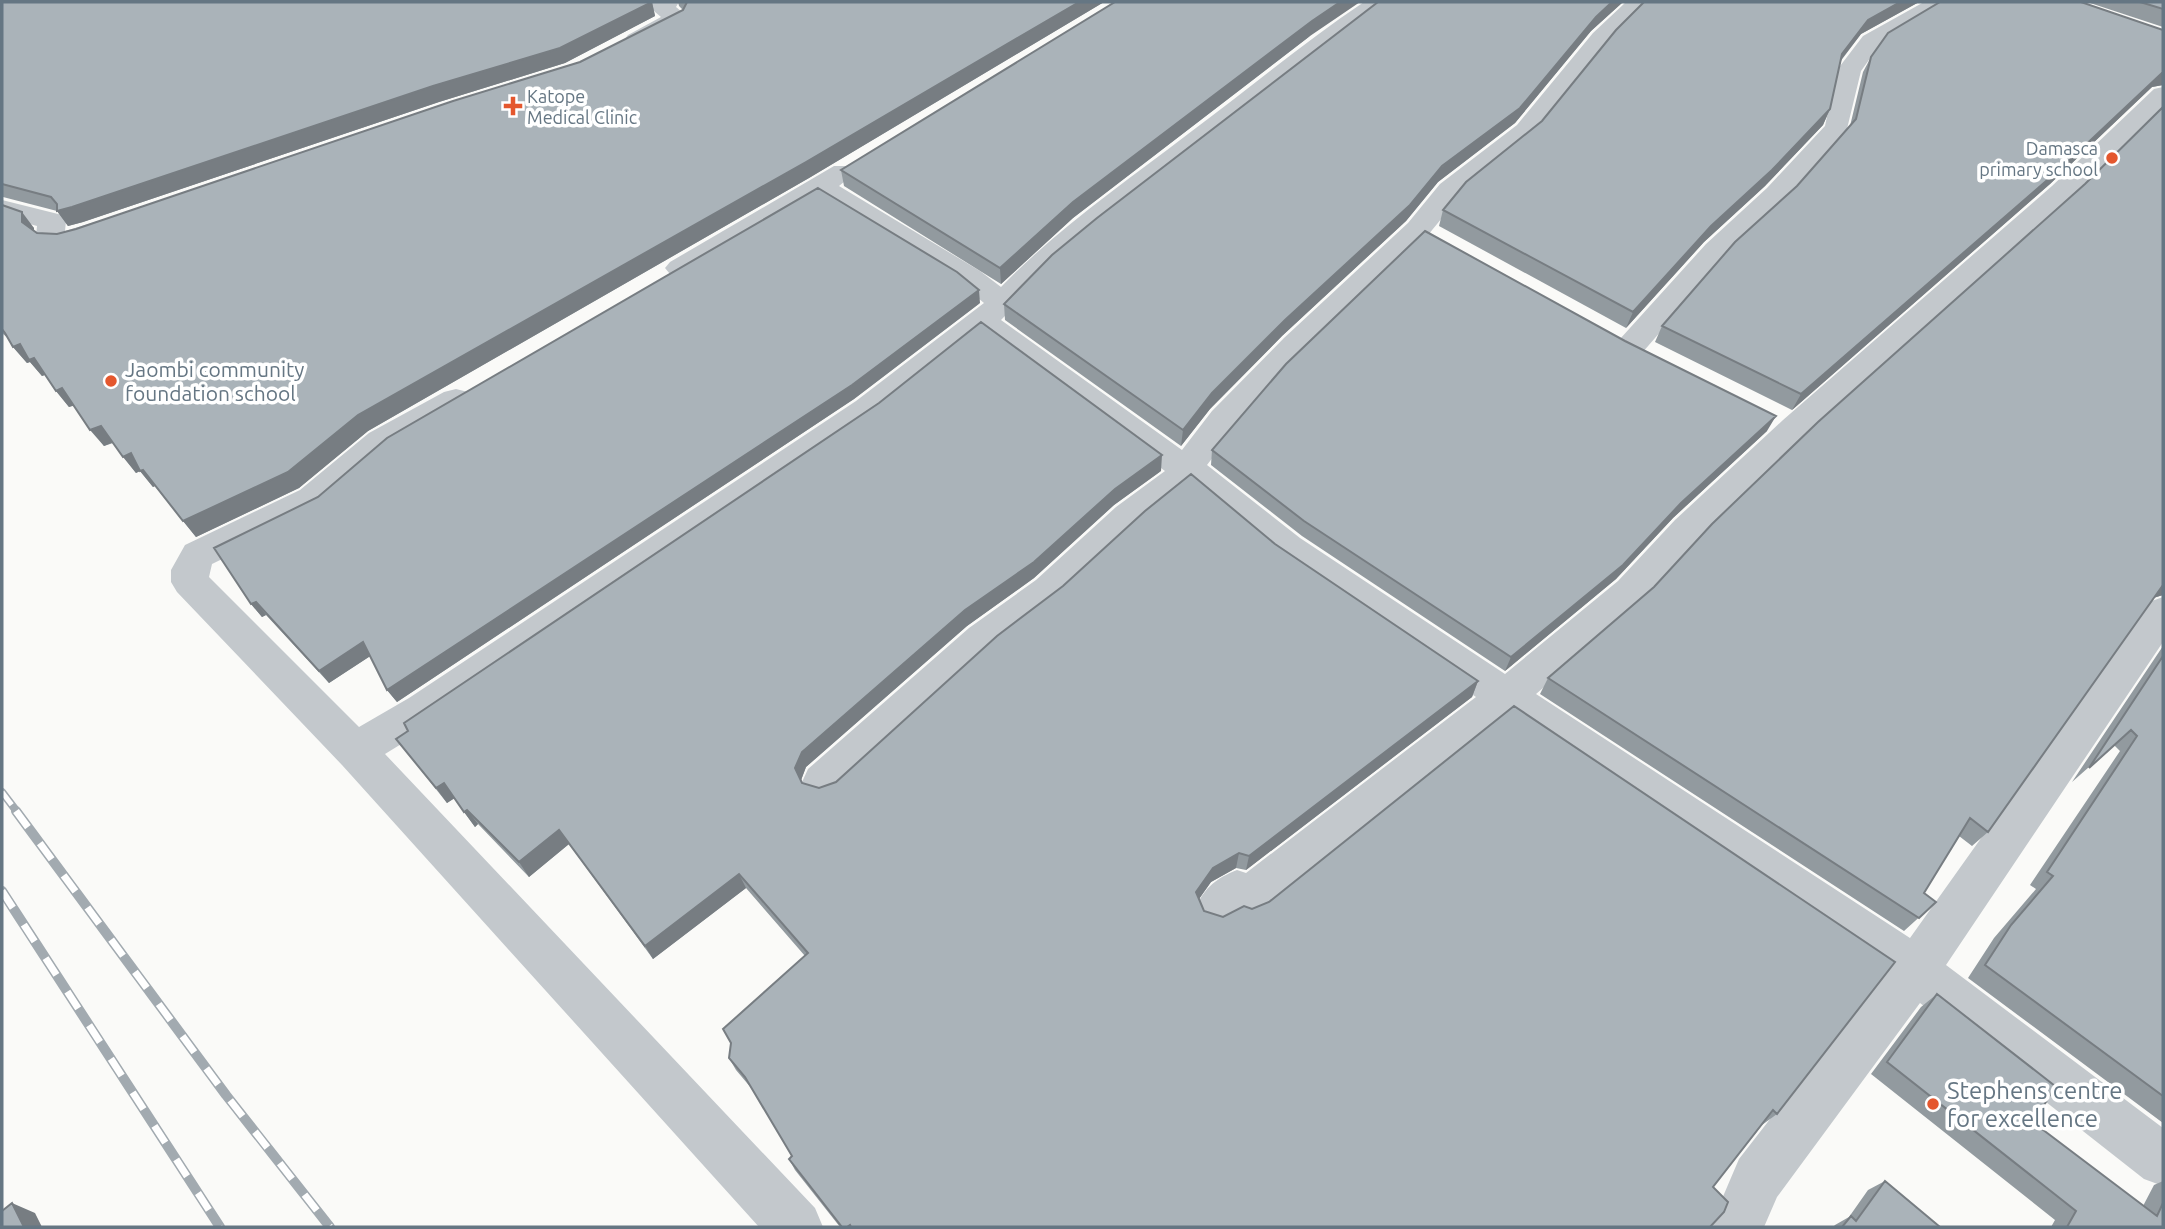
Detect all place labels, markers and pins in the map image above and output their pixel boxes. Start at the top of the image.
place label: Katope Medical Clinic [527,86,637,127]
marker: Katope Medical Clinic [505,98,521,114]
place label: Damasca primary school [1979,138,2098,179]
marker: Damasca primary school [2104,150,2120,166]
place label: Jaombi community foundation school [125,357,304,405]
marker: Jaombi community foundation school [103,373,119,389]
place label: Stephens centre for excellence [1947,1077,2123,1132]
marker: Stephens centre for excellence [1925,1096,1941,1112]

